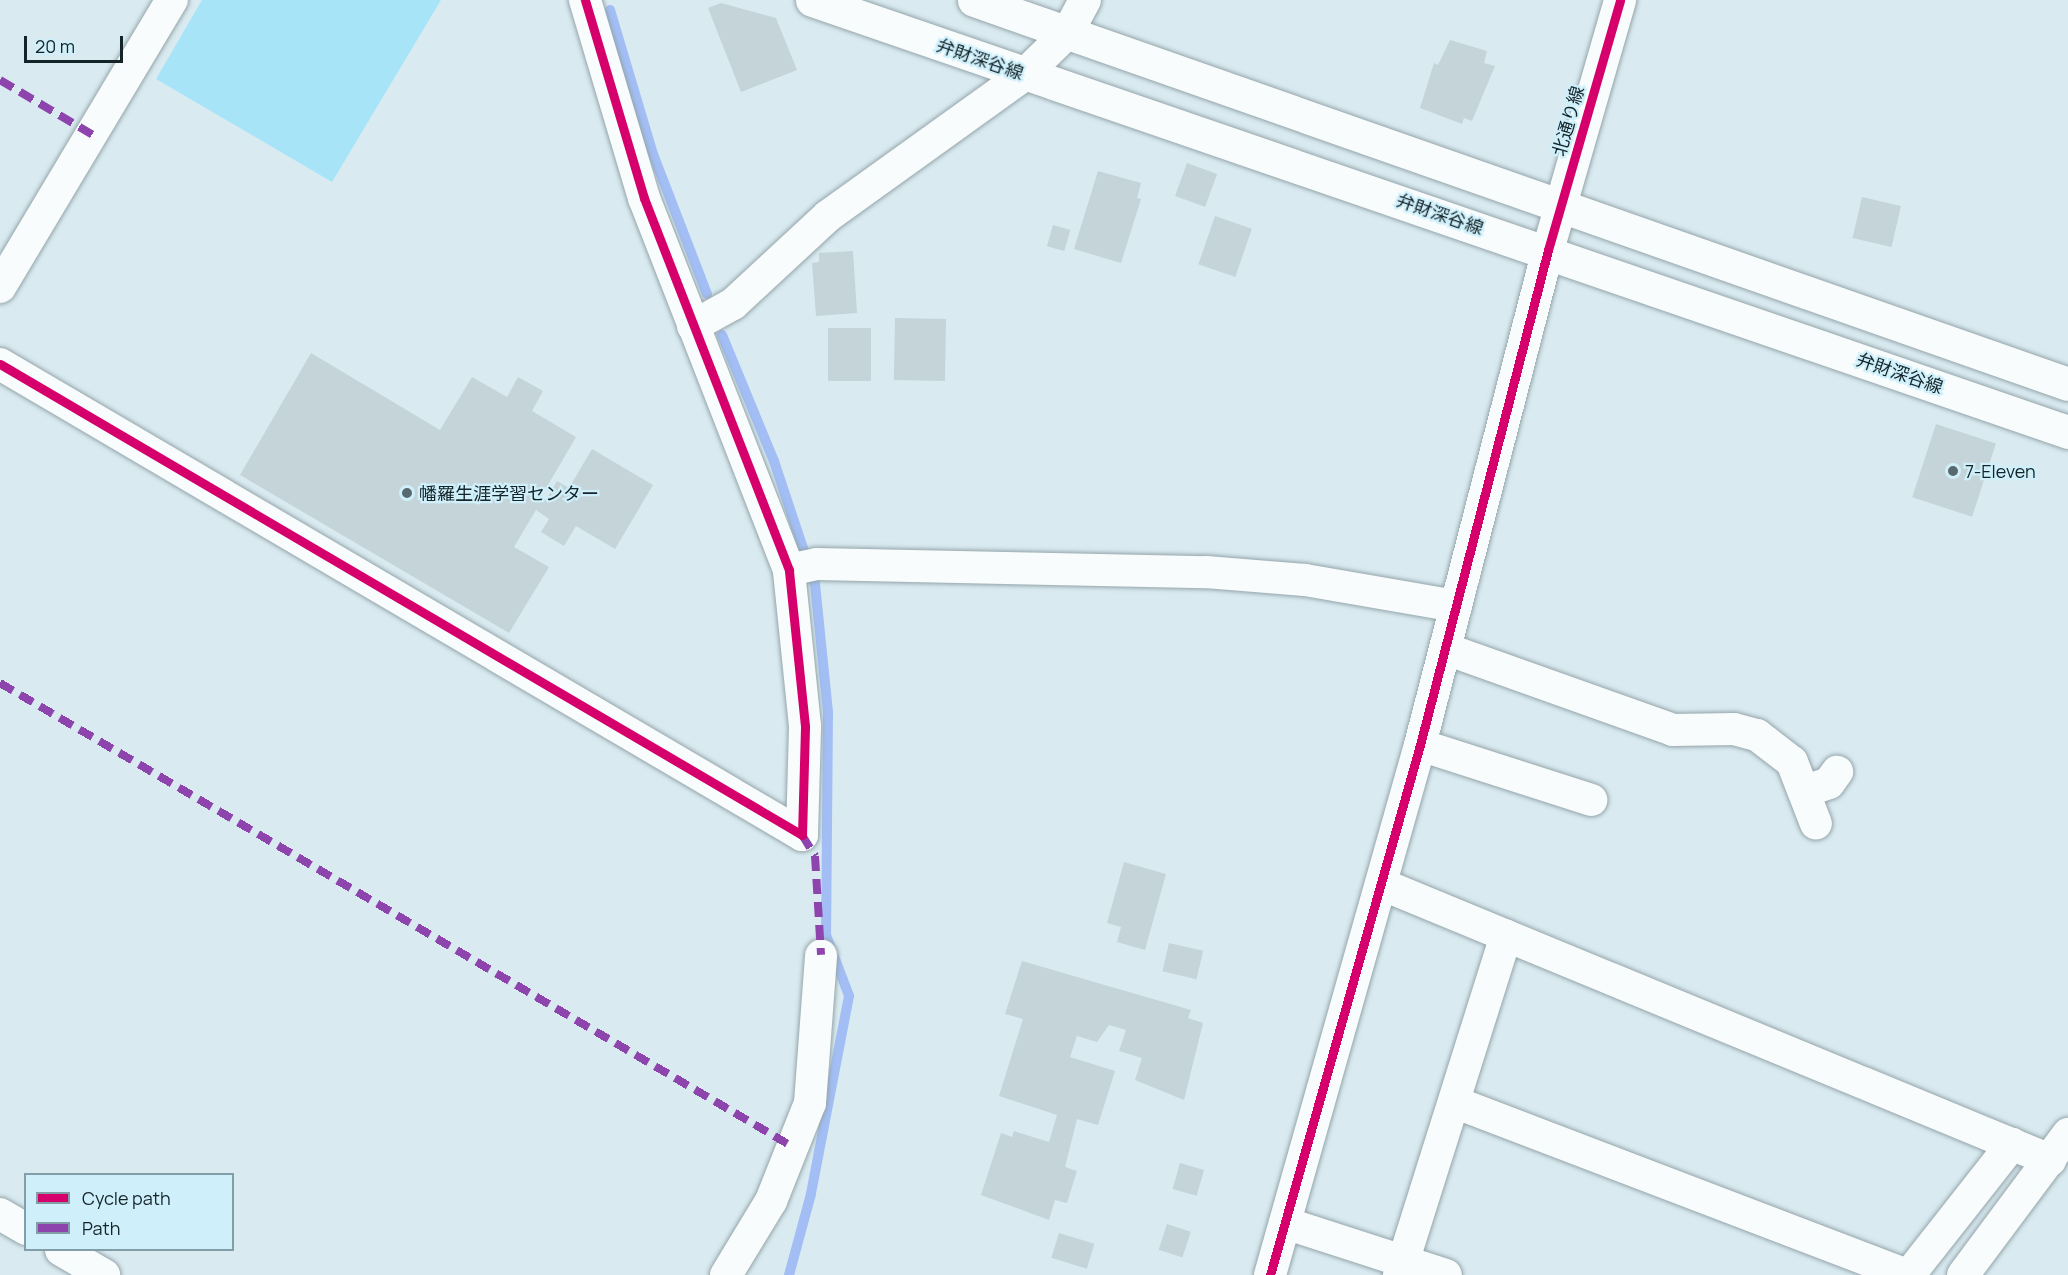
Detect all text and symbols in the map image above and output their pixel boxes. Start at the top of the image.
scale bar [27,24,126,62]
text: 20 m [35,34,75,58]
street label: 弁財深谷線 [934,34,1026,84]
street label: 北通り線 [1548,83,1588,159]
street label: 弁財深谷線 [1394,189,1486,239]
street label: 弁財深谷線 [1854,348,1946,398]
place label: 7-Eleven [1965,460,2036,482]
marker: 7-Eleven [1946,464,1960,478]
place label: 幡羅生涯学習センター [419,482,599,504]
marker: 幡羅生涯学習センター [400,486,414,500]
legend [24,1173,234,1251]
text: Cycle path [82,1186,171,1210]
text: Path [82,1216,120,1240]

